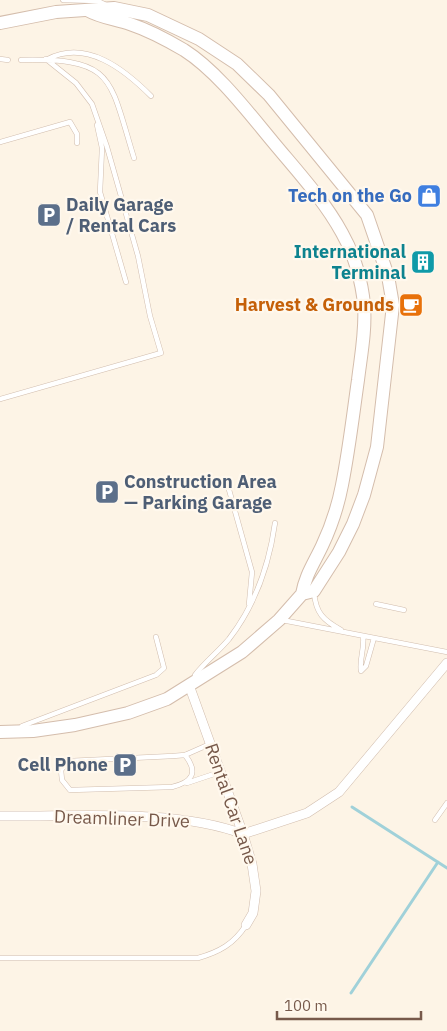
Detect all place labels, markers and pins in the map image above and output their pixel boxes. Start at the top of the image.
shop icon: Tech on the Go [416,183,442,209]
place label: Tech on the Go [288,184,412,207]
place label: Daily Garage / Rental Cars [66,193,176,237]
parking icon: Daily Garage / Rental Cars [36,202,62,228]
place label: International Terminal [294,240,407,284]
building icon: International Terminal [410,249,436,275]
cafe icon: Harvest & Grounds [398,292,424,318]
place label: Harvest & Grounds [235,293,394,316]
place label: Construction Area — Parking Garage [124,470,277,514]
parking icon: Construction Area — Parking Garage [94,479,120,505]
parking icon: Cell Phone [112,752,138,778]
place label: Cell Phone [18,753,108,776]

